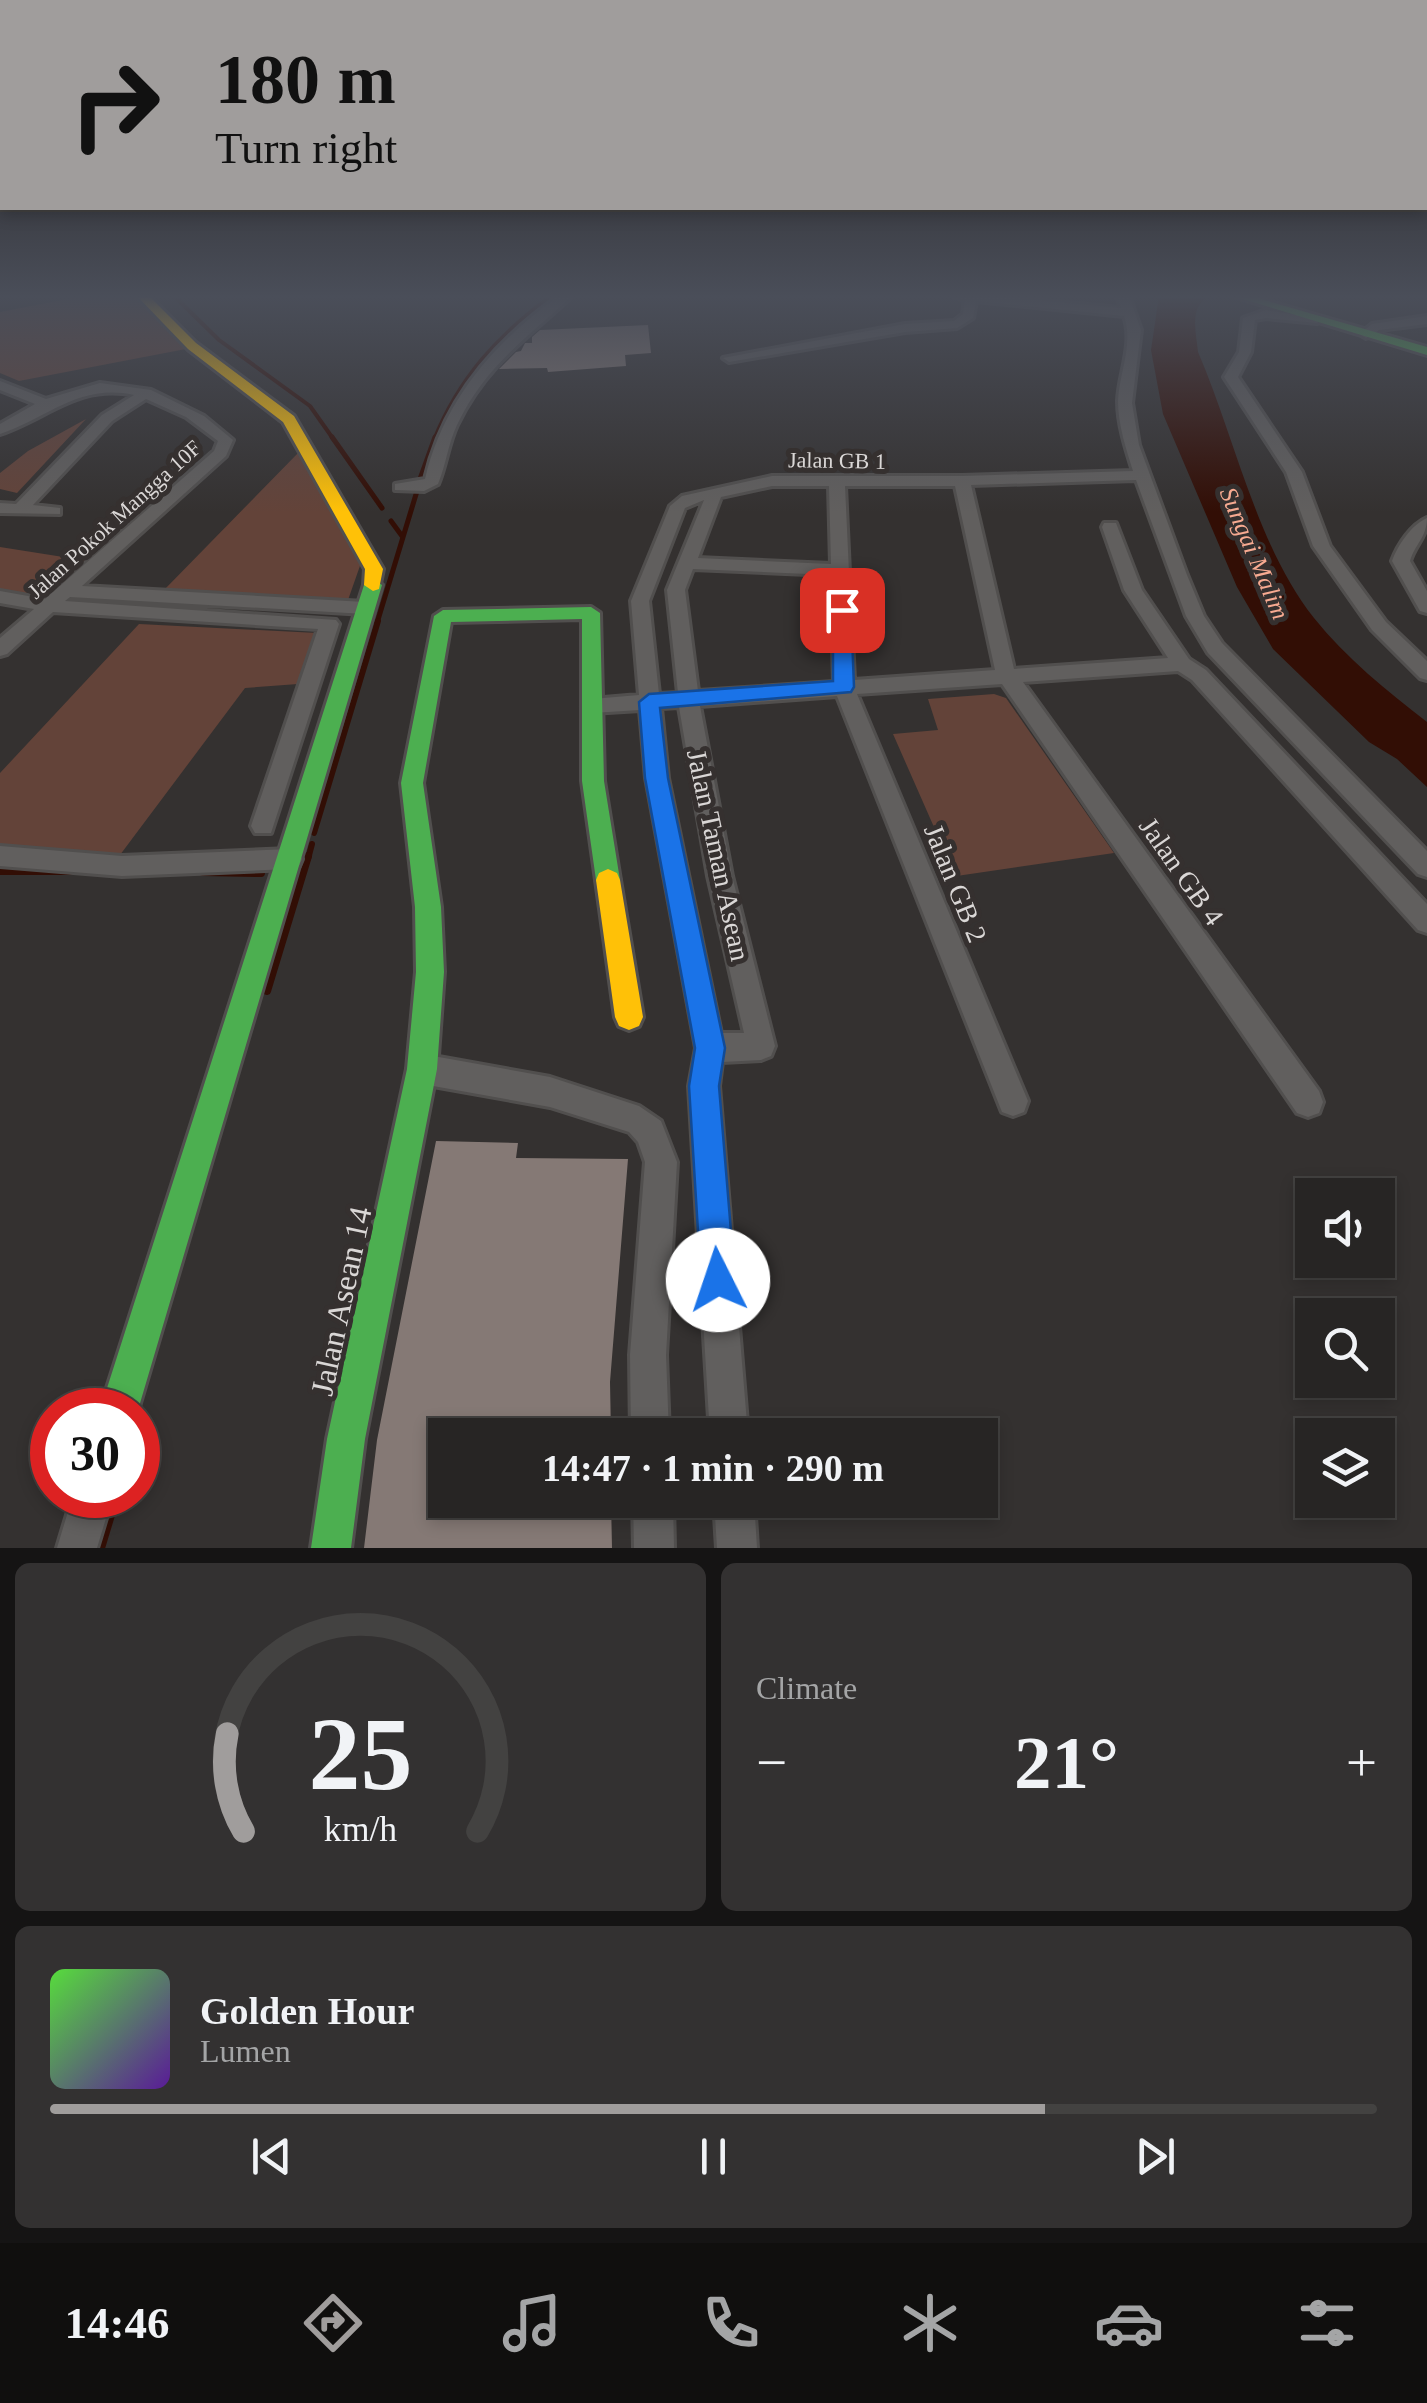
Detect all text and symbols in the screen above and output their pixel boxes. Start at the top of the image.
icon: right [50,40,180,170]
text: 180 m [215,41,396,118]
text: Turn right [215,123,397,173]
street label: Jalan Pokok Mangga 10F [23,435,206,604]
street label: Jalan GB 1 [788,447,886,474]
water label: Sungai Malim [1215,483,1295,623]
pin [800,568,885,653]
icon: arrive [815,583,870,638]
street label: Jalan Taman Asean [681,747,756,964]
street label: Jalan GB 4 [1133,811,1230,931]
street label: Jalan GB 2 [918,820,993,947]
map controls [1295,1178,1395,1518]
button: sound [1295,1178,1395,1278]
street label: Jalan Asean 14 [303,1203,379,1399]
position arrow [666,1228,770,1332]
button: search [1295,1298,1395,1398]
speed limit sign: 30 [30,1388,160,1518]
button: layers [1295,1418,1395,1518]
text: 14:47 · 1 min · 290 m [542,1447,884,1489]
text: Climate [756,1670,857,1706]
text: 25 [309,1696,413,1811]
text: 21° [1014,1721,1119,1804]
text: − [756,1732,787,1793]
text: + [1346,1732,1377,1793]
text: km/h [324,1809,397,1849]
text: Golden Hour [200,1990,414,2032]
text: Lumen [200,2033,291,2069]
icon: previous [244,2129,299,2184]
icon: pause [686,2129,741,2184]
icon: next [1128,2129,1183,2184]
icon: directions [298,2288,368,2358]
icon: music [497,2288,567,2358]
icon: phone [696,2288,766,2358]
icon: climate [895,2288,965,2358]
icon: car [1094,2288,1164,2358]
icon: filters [1292,2288,1362,2358]
text: 14:46 [64,2298,169,2348]

